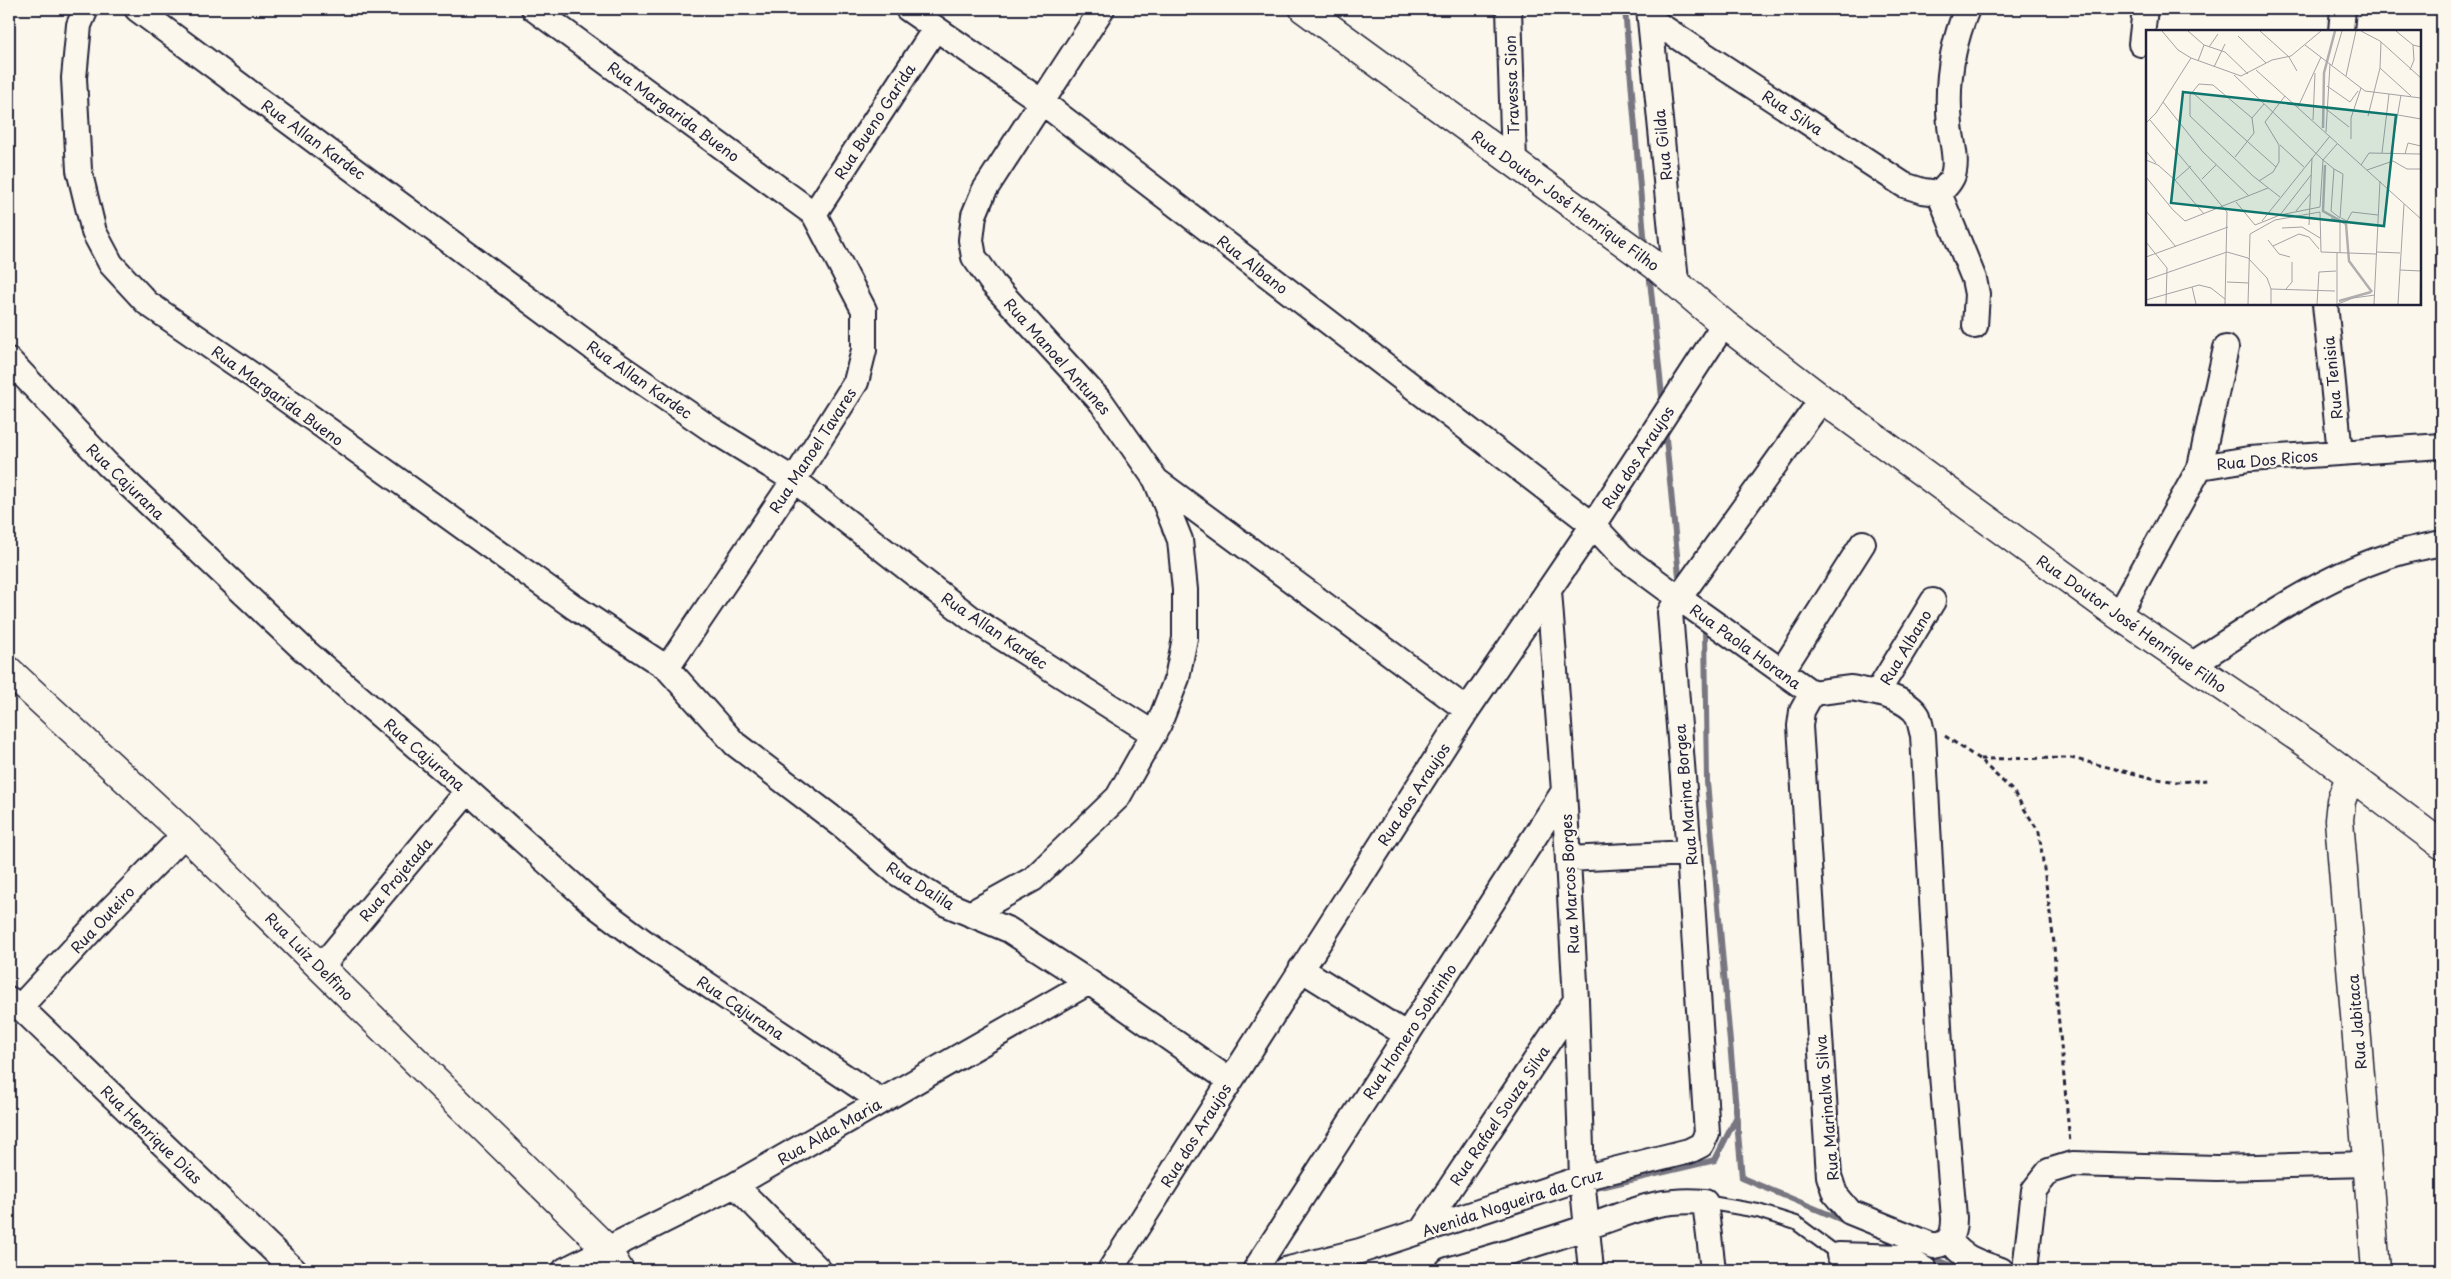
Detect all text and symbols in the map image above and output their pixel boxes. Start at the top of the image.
inset map [2146,30,2421,305]
street label: Travessa Sion [1498,35,1524,135]
street label: Rua Margarida Bueno [603,55,745,167]
street label: Rua Bueno Garida [828,58,920,183]
street label: Rua Silva [1758,84,1829,141]
street label: Rua Allan Kardec [257,93,371,185]
street label: Rua Gilda [1647,107,1677,182]
street label: Rua Doutor José Henrique Filho [1467,124,1665,276]
street label: Rua Albano [1213,229,1293,299]
street label: Rua Manoel Antunes [999,292,1117,420]
street label: Rua Allan Kardec [583,334,697,424]
street label: Rua Tenisia [2316,335,2348,421]
street label: Rua Margarida Bueno [207,339,349,451]
street label: Rua Manoel Tavares [763,383,861,517]
street label: Rua dos Araujos [1595,401,1679,513]
street label: Rua Cajurana [82,438,171,525]
street label: Rua Dos Ricos [2215,443,2319,475]
street label: Rua Doutor José Henrique Filho [2032,548,2232,698]
street label: Rua Allan Kardec [937,586,1053,674]
street label: Rua Paola Horana [1686,598,1807,695]
street label: Rua Albano [1873,605,1937,689]
street label: Rua Cajurana [379,712,471,796]
street label: Rua Marina Borgea [1667,723,1703,867]
street label: Rua dos Araujos [1371,738,1455,850]
street label: Rua Marcos Borges [1554,813,1584,955]
street label: Rua Projetada [353,832,437,926]
street label: Rua Dalila [882,855,960,915]
street label: Rua Outeiro [65,880,139,958]
street label: Rua Luiz Delfino [261,907,359,1005]
street label: Rua Homero Sobrinho [1356,958,1462,1104]
street label: Rua Cajurana [693,969,790,1045]
street label: Rua Jabitaca [2340,973,2372,1071]
street label: Rua Marinalva Silva [1808,1034,1844,1182]
street label: Rua Rafael Souza Silva [1443,1040,1555,1190]
street label: Rua Henrique Dias [96,1079,208,1189]
street label: Rua dos Araujos [1154,1079,1236,1191]
street label: Rua Alda Maria [773,1092,886,1170]
street label: Avenida Nogueira da Cruz [1419,1162,1605,1242]

